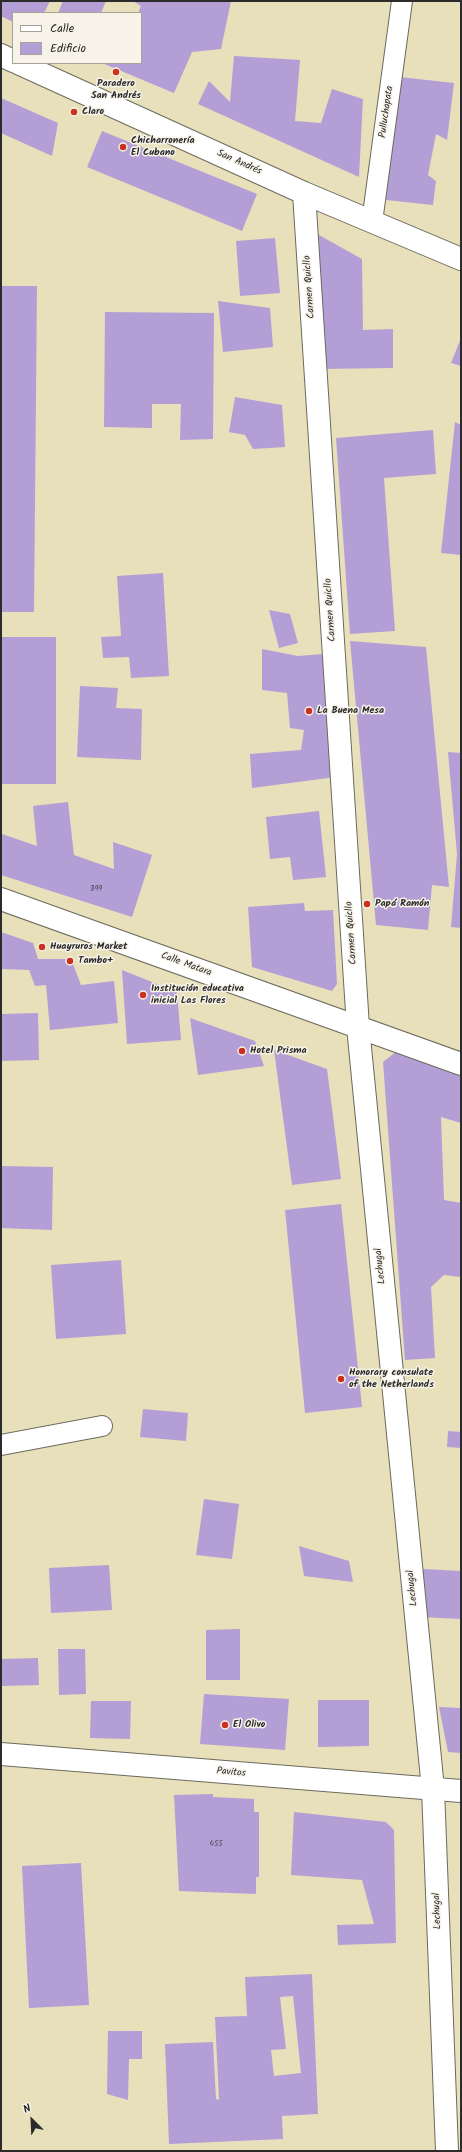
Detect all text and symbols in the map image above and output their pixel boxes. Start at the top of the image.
legend [12,12,142,64]
text: Calle [50,19,74,38]
text: Edificio [50,39,86,58]
marker: Paradero San Andrés [111,67,121,77]
place label: Paradero San Andrés [91,78,141,102]
street label: Pulluchapata [377,85,397,139]
place label: Claro [82,106,104,118]
marker: Claro [69,107,79,117]
place label: Chicharronería El Cubano [131,135,195,158]
marker: Chicharronería El Cubano [118,142,128,152]
street label: San Andrés [215,148,263,178]
street label: Carmen Quicllo [302,255,318,319]
street label: Carmen Quicllo [323,578,339,642]
place label: La Buena Mesa [317,705,384,717]
marker: La Buena Mesa [304,706,314,716]
house number: 399 [90,885,102,895]
place label: Papá Ramón [375,898,429,910]
marker: Papá Ramón [362,899,372,909]
street label: Carmen Quicllo [344,901,360,965]
place label: Huayruros Market [50,941,127,953]
marker: Huayruros Market [37,942,47,952]
street label: Calle Matara [159,950,213,980]
place label: Tambo+ [78,955,113,967]
marker: Tambo+ [65,956,75,966]
place label: Institución educativa inicial Las Flores [151,983,244,1006]
marker: Institución educativa inicial Las Flores [138,990,148,1000]
place label: Hotel Prisma [250,1045,307,1057]
marker: Hotel Prisma [237,1046,247,1056]
street label: Lechugal [373,1247,389,1285]
place label: Honorary consulate of the Netherlands [349,1367,434,1390]
marker: Honorary consulate of the Netherlands [336,1374,346,1384]
street label: Lechugal [405,1569,421,1607]
place label: El Olivo [233,1719,265,1731]
marker: El Olivo [220,1720,230,1730]
street label: Pavitos [216,1766,246,1780]
house number: 455 [210,1840,222,1850]
street label: Lechugal [431,1893,445,1929]
text: N [20,2099,34,2119]
north arrow [12,2100,52,2140]

